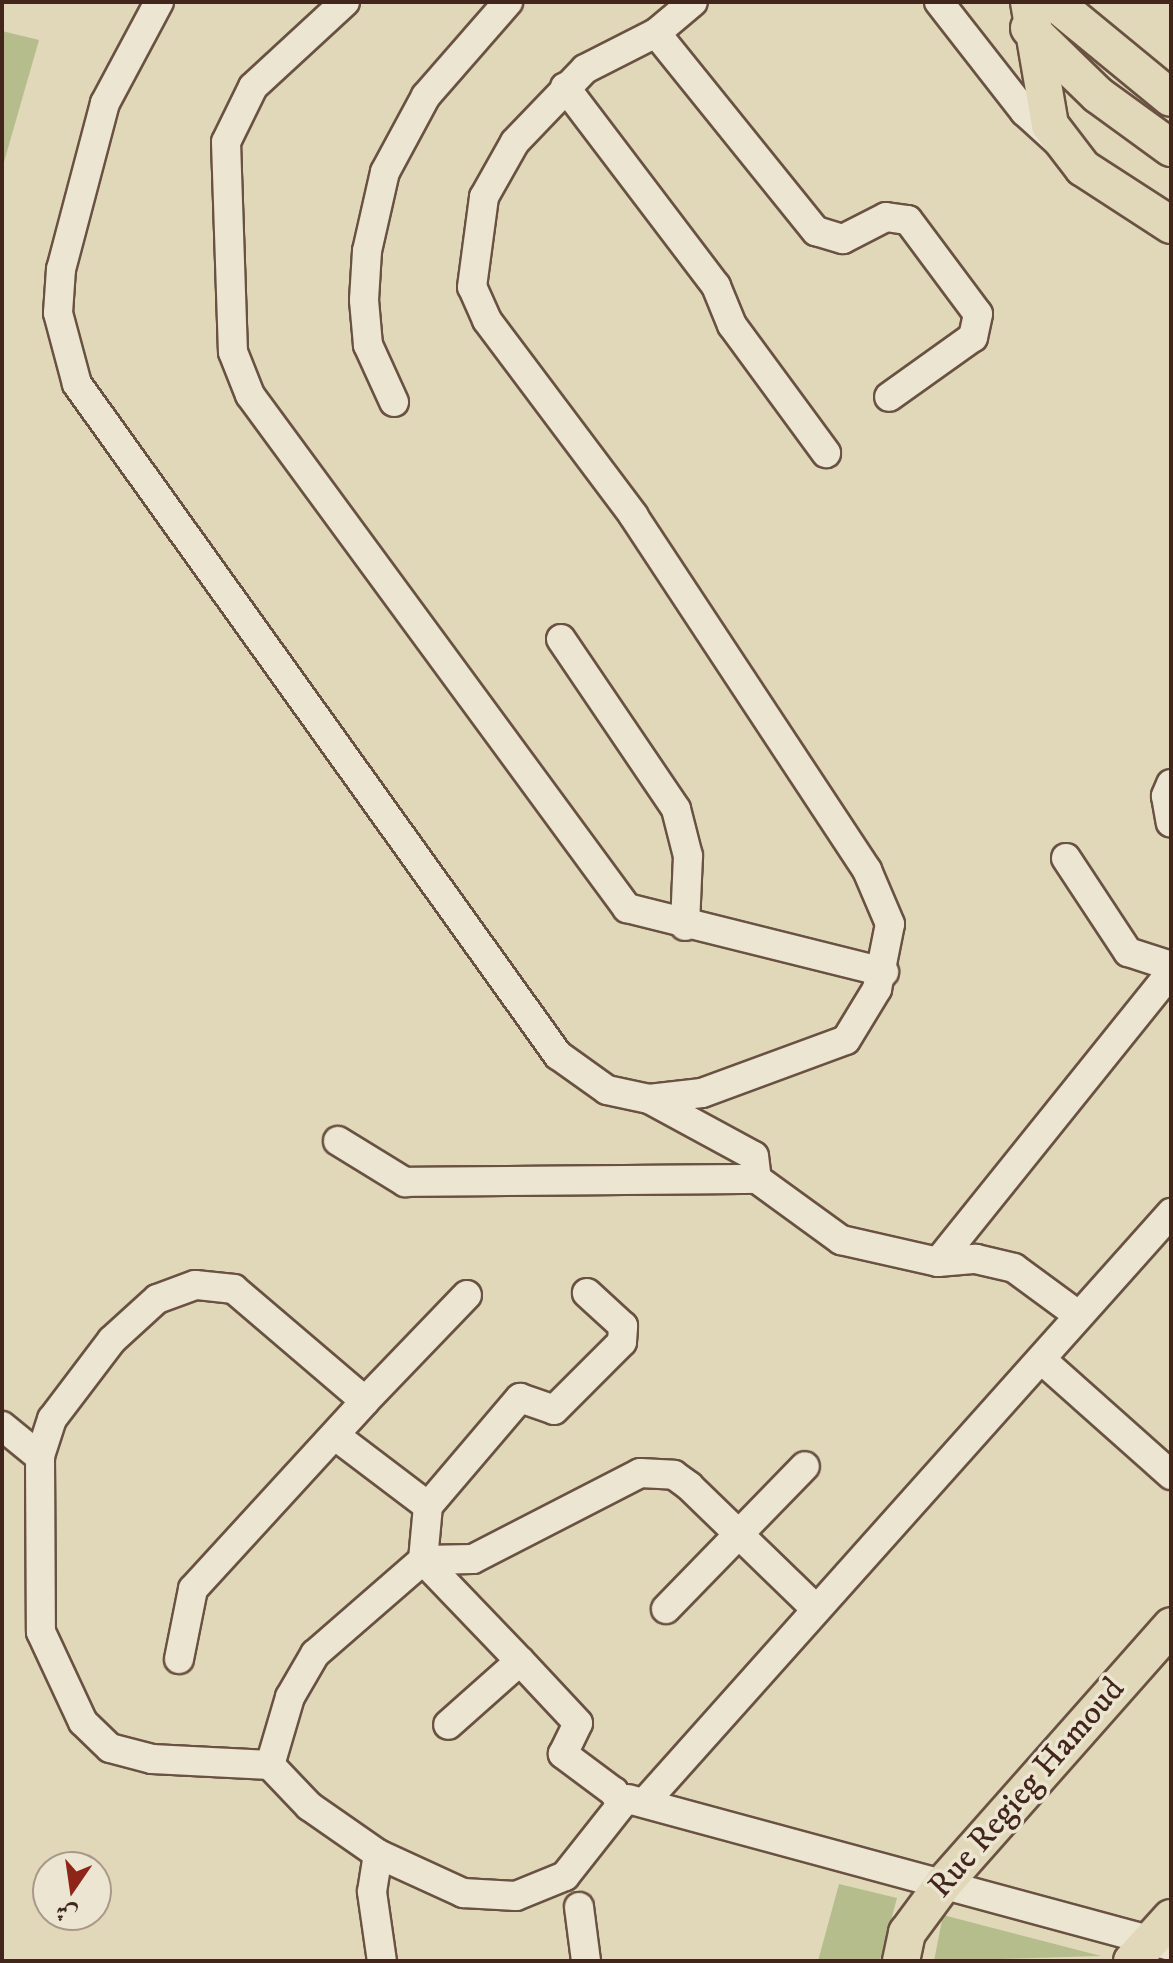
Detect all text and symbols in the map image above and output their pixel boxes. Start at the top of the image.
street label: Rue Regieg Hamoud [920,1670,1134,1906]
north arrow [32,1851,112,1931]
text: ش [53,1897,81,1929]

